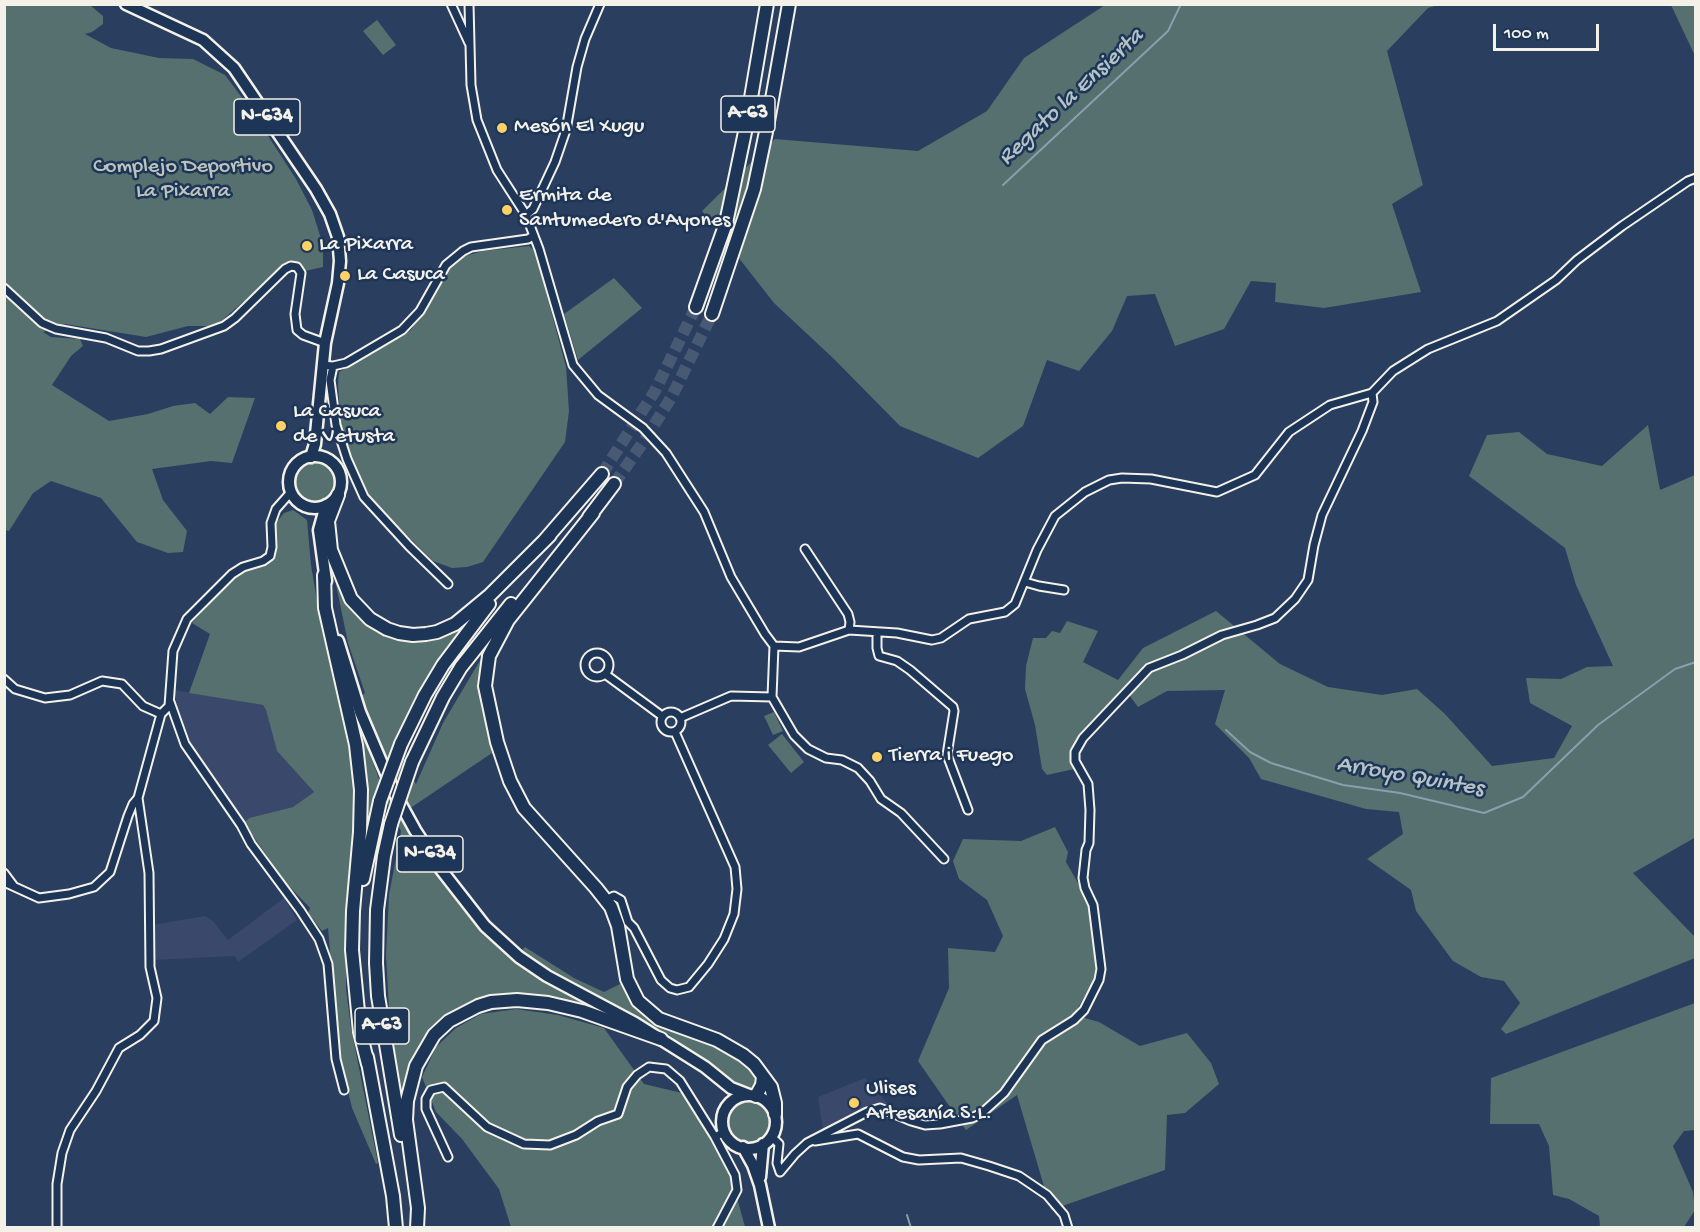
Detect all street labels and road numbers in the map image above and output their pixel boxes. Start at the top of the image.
road number: A-63 [721,96,775,132]
road number: N-634 [234,99,300,135]
road number: N-634 [397,836,463,872]
road number: A-63 [355,1008,409,1044]

